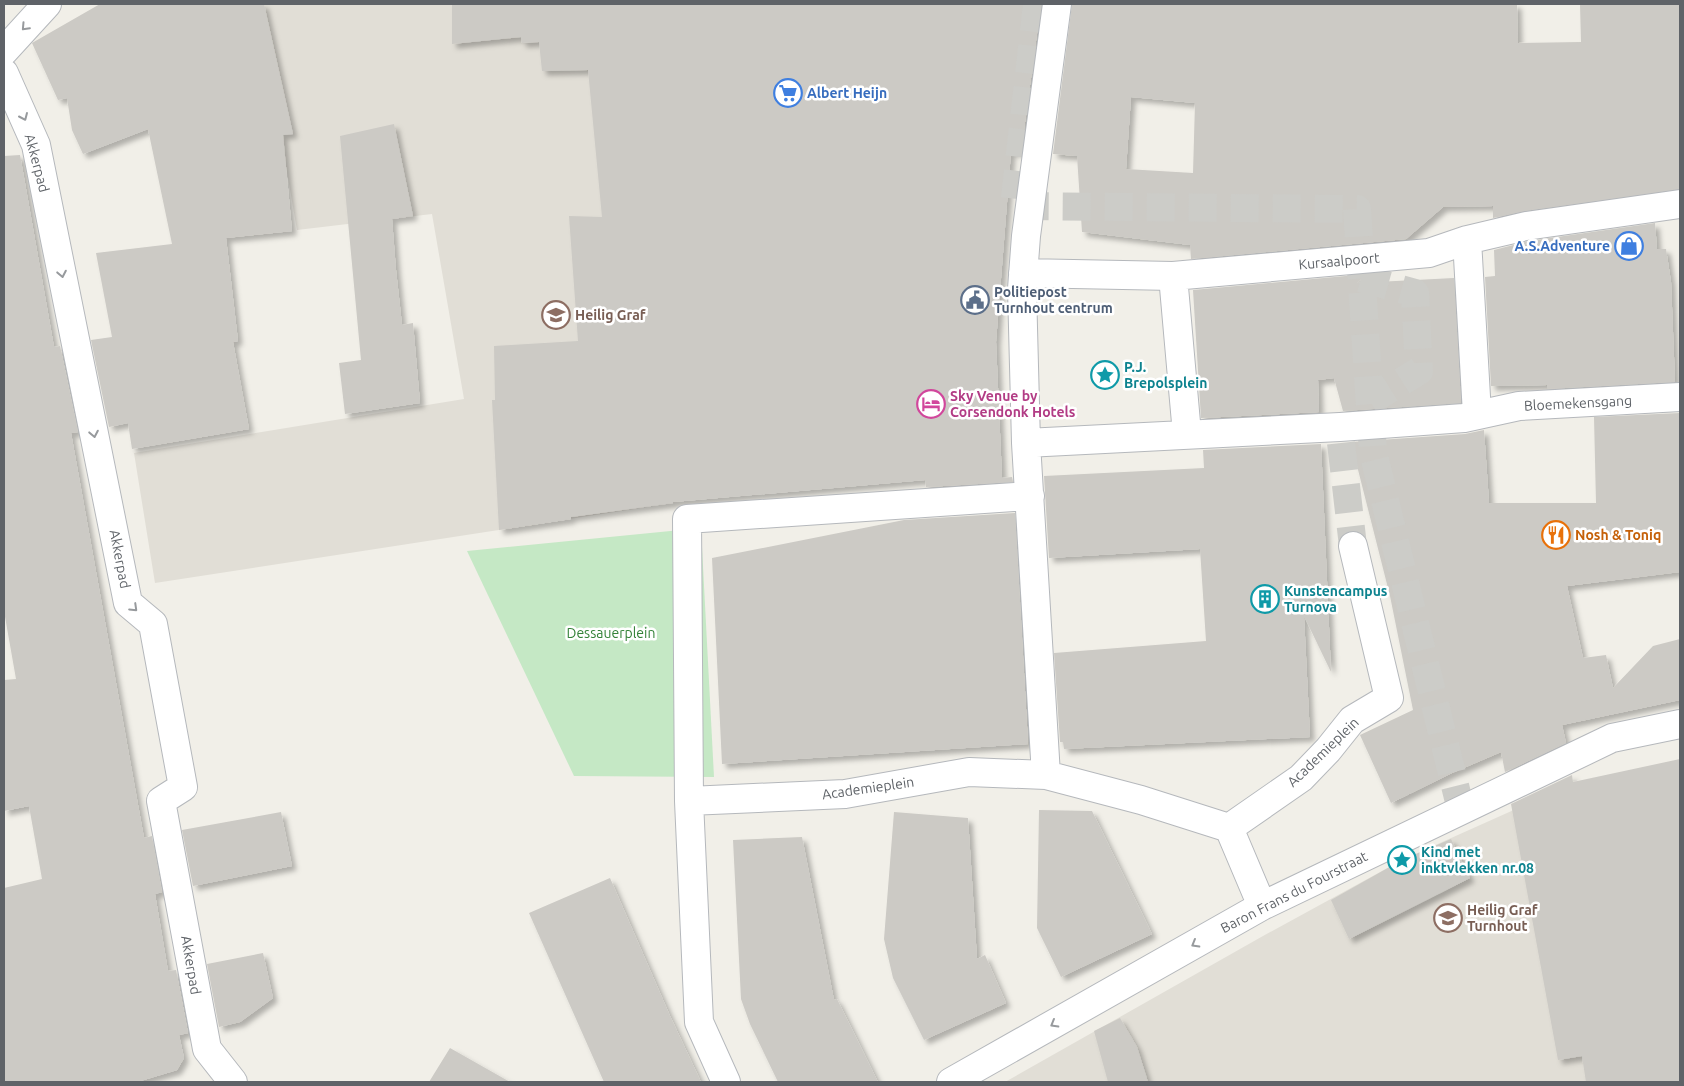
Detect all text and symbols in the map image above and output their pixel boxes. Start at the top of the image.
one-way arrow [22,22,31,31]
supermarket icon: Albert Heijn [773,78,803,108]
place label: Albert Heijn [807,85,887,101]
one-way arrow [17,112,28,121]
street label: Akkerpad [22,132,52,194]
shop icon: A.S.Adventure [1614,231,1644,261]
place label: A.S.Adventure [1515,238,1610,254]
street label: Kursaalpoort [1298,249,1381,273]
one-way arrow [56,270,67,279]
place label: Politiepost Turnhout centrum [994,284,1113,316]
public building icon: Politiepost Turnhout centrum [960,285,990,315]
school or university icon: Heilig Graf [541,300,571,330]
place label: Heilig Graf [575,307,646,323]
place label: P.J. Brepolsplein [1124,359,1207,391]
place icon: P.J. Brepolsplein [1090,360,1120,390]
place label: Sky Venue by Corsendonk Hotels [950,388,1076,420]
hotel icon: Sky Venue by Corsendonk Hotels [916,389,946,419]
street label: Bloemekensgang [1524,392,1632,414]
one-way arrow [89,429,99,438]
restaurant icon: Nosh & Toniq [1541,520,1571,550]
place label: Nosh & Toniq [1575,527,1661,543]
street label: Akkerpad [106,528,134,590]
place label: Kunstencampus Turnova [1284,583,1388,615]
building icon: Kunstencampus Turnova [1250,584,1280,614]
one-way arrow [129,602,138,611]
park label: Dessauerplein [567,625,655,641]
street label: Academieplein [1284,714,1362,790]
street label: Academieplein [821,774,915,802]
place label: Kind met inktvlekken nr.08 [1421,844,1534,876]
place icon: Kind met inktvlekken nr.08 [1387,845,1417,875]
street label: Baron Frans du Fourstraat [1218,848,1371,936]
place label: Heilig Graf Turnhout [1467,902,1538,934]
school or university icon: Heilig Graf Turnhout [1433,903,1463,933]
street label: Akkerpad [178,934,204,996]
one-way arrow [1192,937,1201,947]
one-way arrow [1050,1017,1059,1027]

